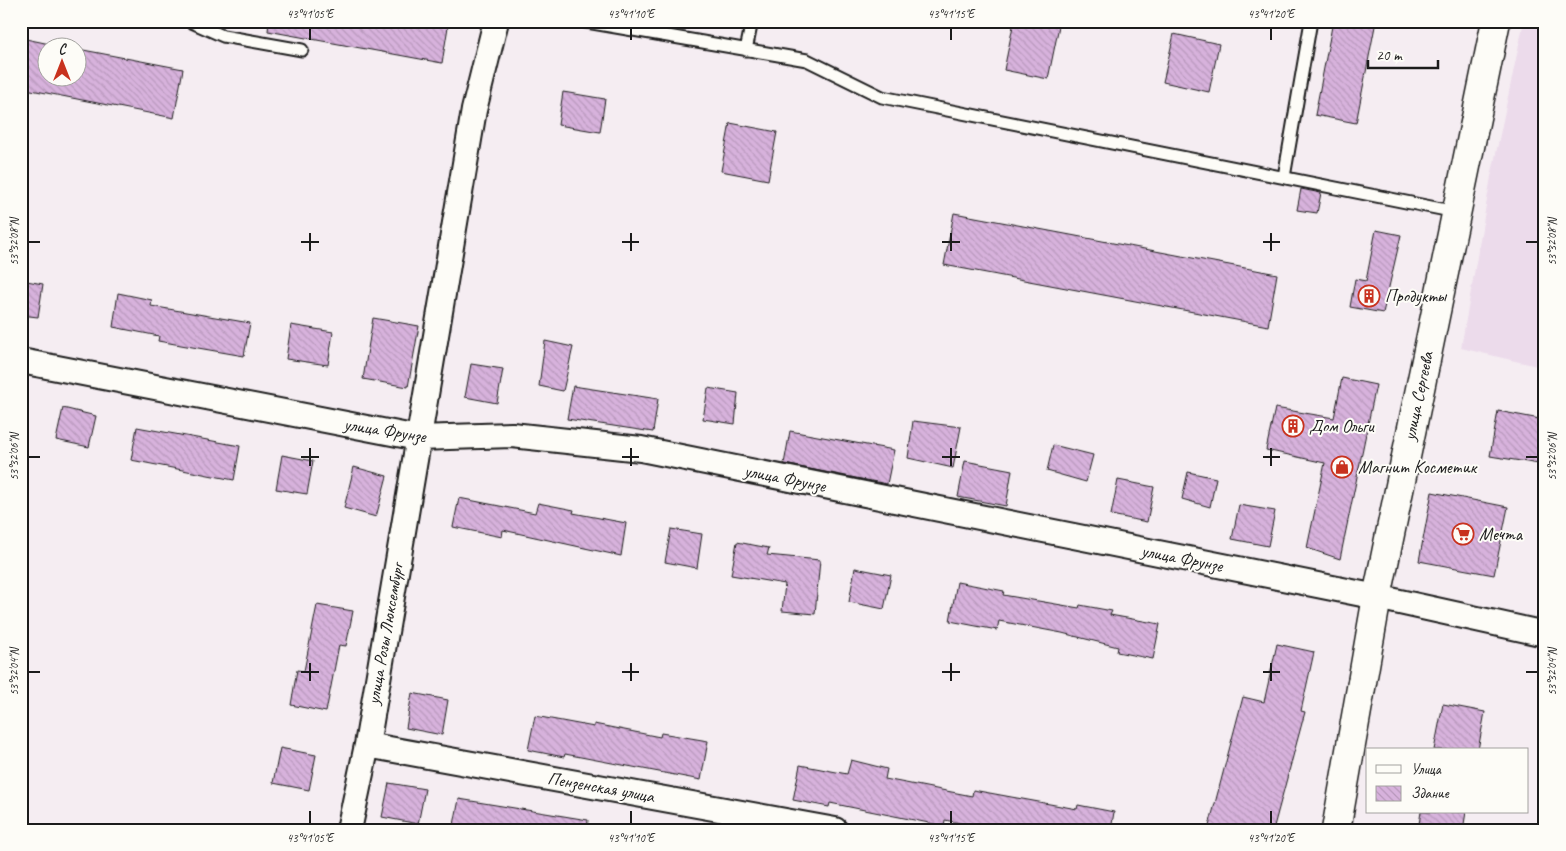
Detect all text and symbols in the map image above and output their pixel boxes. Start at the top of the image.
text: 43°41'05"E [287,6,335,22]
text: 43°41'10"E [608,6,656,22]
text: 43°41'15"E [928,6,976,22]
text: 43°41'20"E [1248,6,1296,22]
north arrow [38,38,88,88]
scale bar [1368,38,1438,70]
text: С [59,41,68,58]
text: 20 m [1376,46,1403,65]
text: 53°32'08"N [6,217,22,266]
text: 53°32'08"N [1544,217,1560,266]
building icon: Продукты [1357,284,1381,308]
place label: Продукты [1385,285,1448,307]
street label: улица Сергеева [1398,349,1438,443]
street label: улица Фрунзе [341,413,429,448]
building icon: Дом Ольги [1281,414,1305,438]
place label: Дом Ольги [1309,415,1375,437]
text: 53°32'06"N [6,432,22,481]
text: 53°32'06"N [1544,432,1560,481]
shop icon: Магнит Косметик [1330,455,1354,479]
place label: Магнит Косметик [1358,456,1479,478]
street label: улица Фрунзе [741,459,829,498]
supermarket icon: Мечта [1451,522,1475,546]
place label: Мечта [1479,523,1524,545]
street label: улица Фрунзе [1138,539,1226,578]
street label: улица Розы Люксембург [362,560,409,707]
text: 53°32'04"N [6,647,22,696]
text: 53°32'04"N [1544,647,1560,696]
legend [1366,748,1528,814]
text: Улица [1411,760,1442,779]
street label: Пензенская улица [546,767,657,808]
text: Здание [1411,784,1450,803]
text: 43°41'05"E [287,830,335,846]
text: 43°41'10"E [608,830,656,846]
text: 43°41'15"E [928,830,976,846]
text: 43°41'20"E [1248,830,1296,846]

